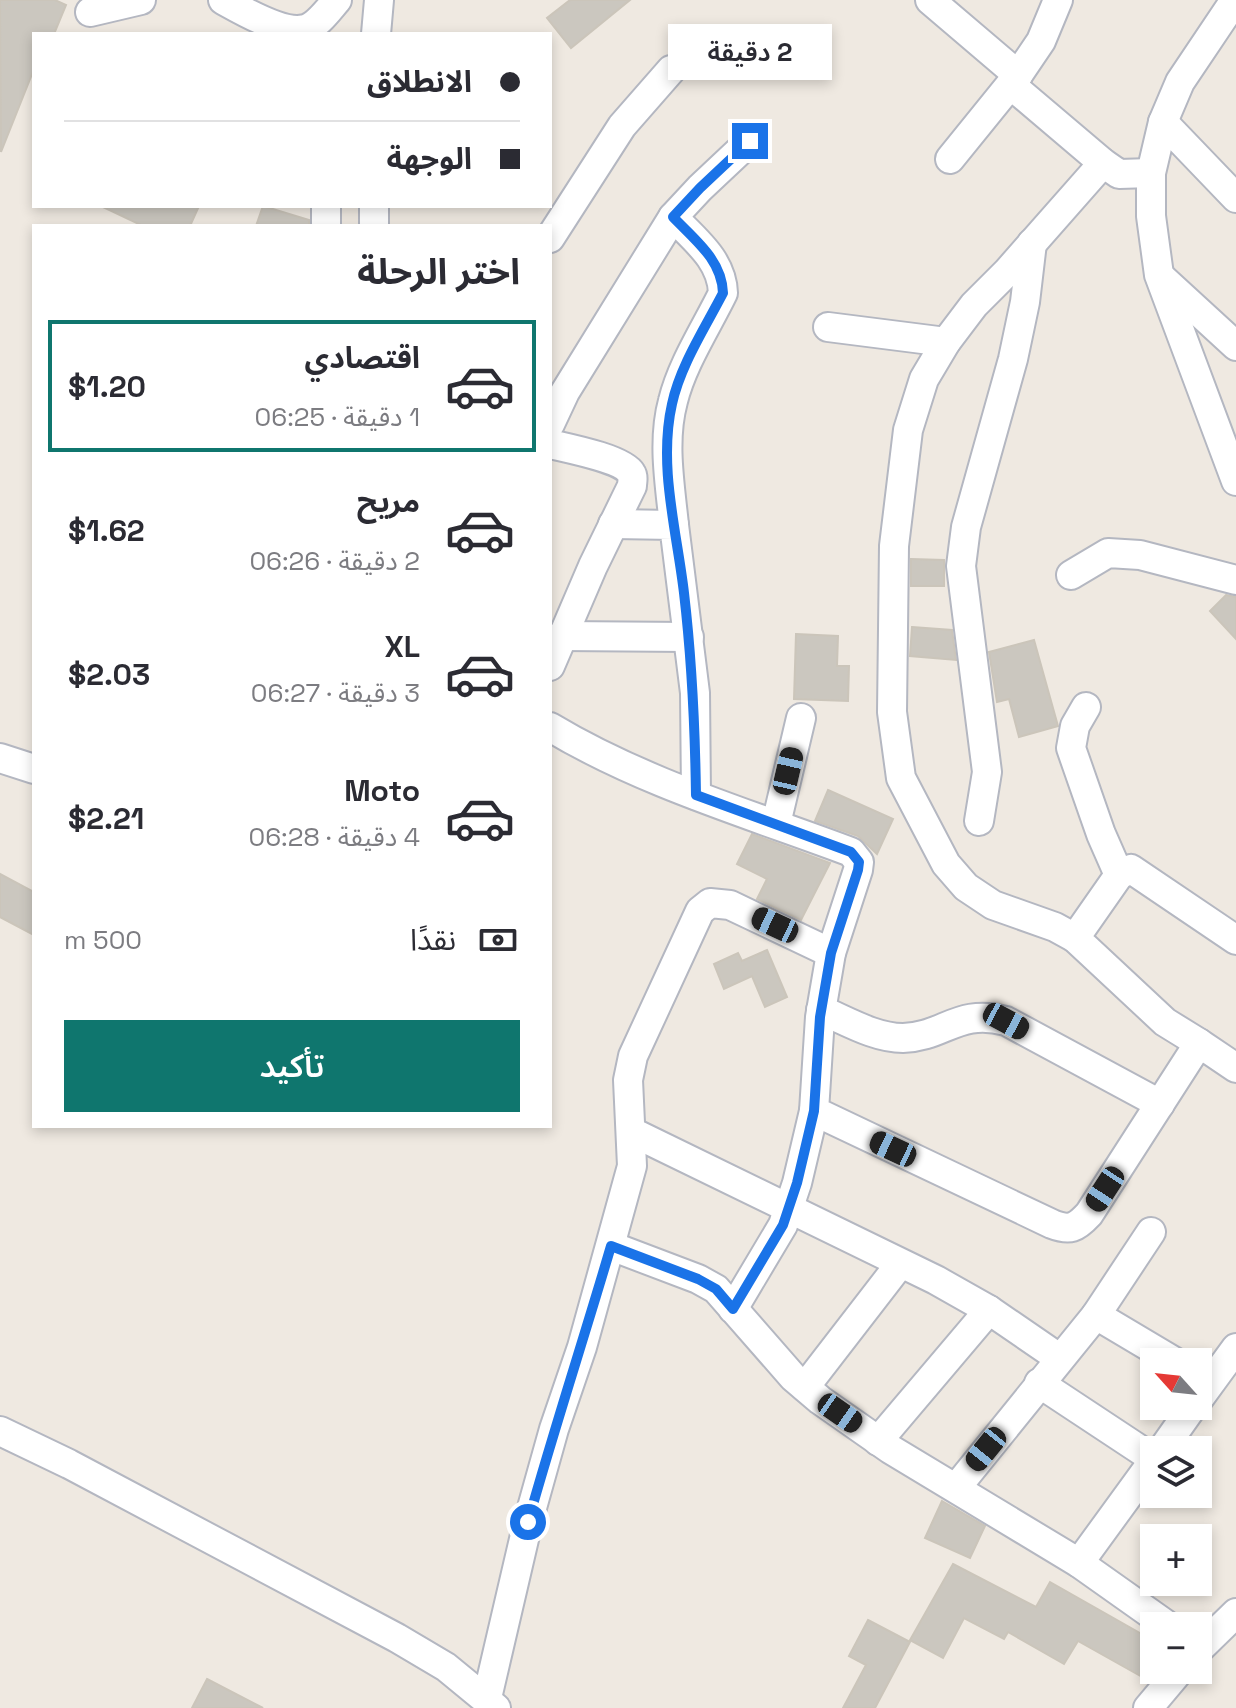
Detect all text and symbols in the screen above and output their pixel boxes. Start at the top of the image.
callout: 2 دقيقة [668,25,832,81]
text: 2 دقيقة [707,35,793,69]
text: الانطلاق [367,62,472,101]
route end [732,123,768,159]
text: الوجهة [387,139,472,178]
text: اختر الرحلة [357,249,520,295]
text: اقتصادي [305,338,420,377]
icon: car [444,350,516,422]
text: $1.20 [68,367,146,406]
text: 1 دقيقة · 06:25 [255,400,420,434]
text: مريح [357,482,420,521]
icon: car [444,494,516,566]
text: $1.62 [68,511,145,550]
text: 2 دقيقة · 06:26 [249,544,420,578]
text: XL [384,627,420,666]
icon: car [444,638,516,710]
text: $2.03 [68,655,150,694]
text: 3 دقيقة · 06:27 [251,676,420,710]
car [771,745,805,797]
text: Moto [344,771,420,810]
icon: car [444,782,516,854]
text: $2.21 [68,799,144,838]
text: 4 دقيقة · 06:28 [249,820,420,854]
car [748,904,802,946]
icon: cash [476,918,520,962]
text: نقدًا [410,920,456,959]
text: 500 m [64,923,142,957]
car [979,999,1033,1043]
button: تأكيد [64,1020,520,1112]
car [866,1128,920,1170]
car [1082,1162,1128,1216]
north arrow [1140,1348,1212,1420]
map controls [1140,1348,1212,1684]
car [813,1389,867,1437]
car [962,1423,1010,1475]
button: layers [1140,1436,1212,1508]
route start [510,1504,546,1540]
button: + [1140,1524,1212,1596]
button: − [1140,1612,1212,1684]

